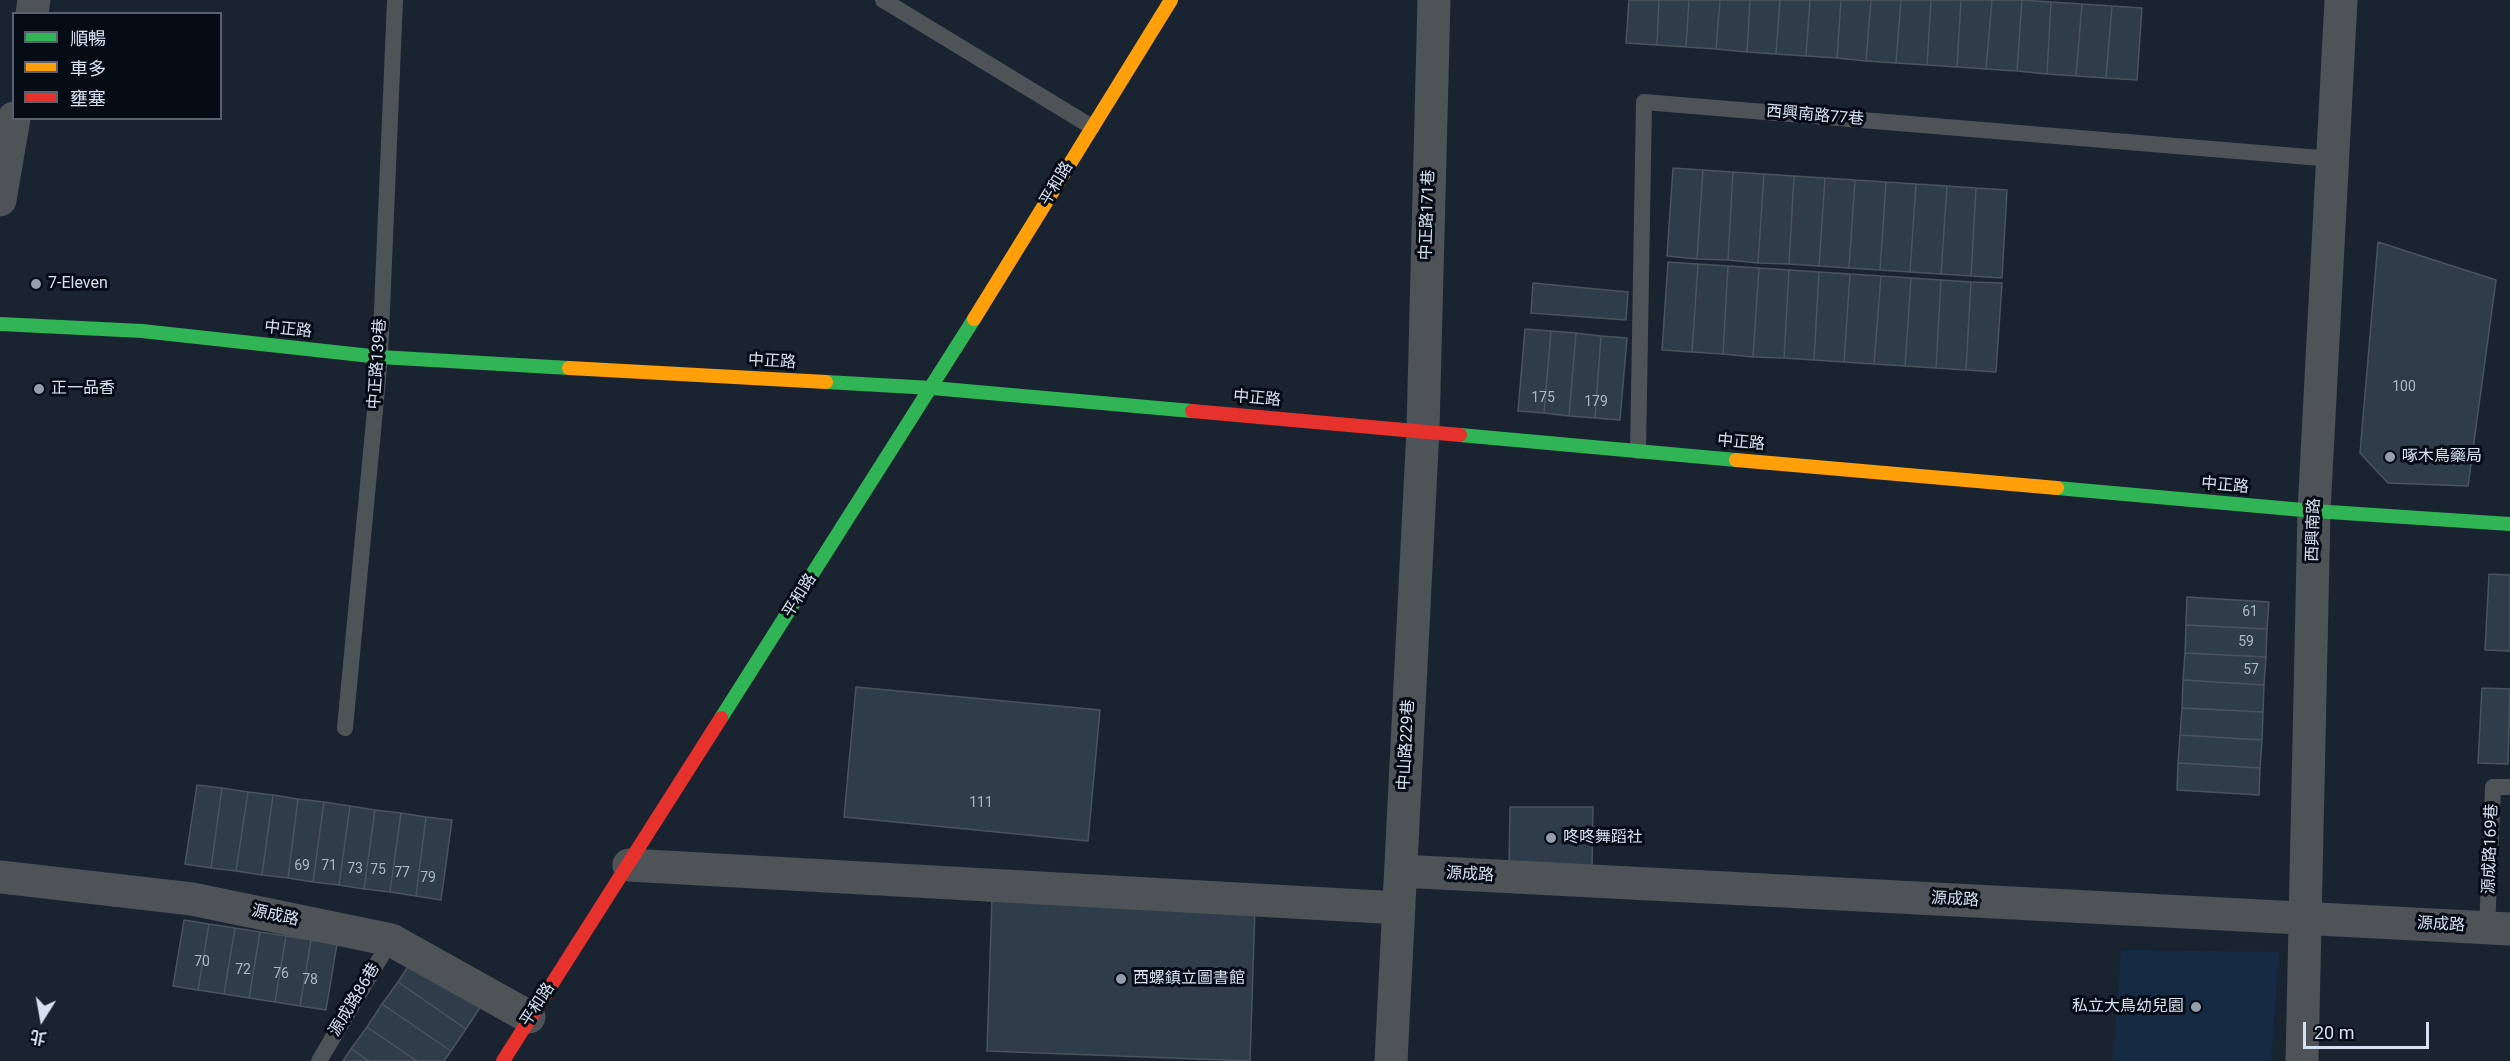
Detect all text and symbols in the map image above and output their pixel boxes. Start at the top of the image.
legend [12,12,222,120]
text: 順暢 [70,28,106,49]
text: 車多 [70,58,106,79]
text: 壅塞 [70,88,106,109]
street label: 西興南路77巷 [1765,102,1865,130]
street label: 平和路 [1036,158,1078,210]
street label: 中正路171巷 [1417,169,1439,261]
place label: 7-Eleven [48,274,108,294]
marker: 7-Eleven [29,277,43,291]
street label: 中正路 [263,318,313,342]
street label: 中正路139巷 [365,318,391,410]
street label: 中正路 [748,351,796,373]
place label: 正一品香 [51,379,115,399]
house number: 100 [2392,379,2416,395]
marker: 正一品香 [32,382,46,396]
street label: 中正路 [1232,387,1282,411]
house number: 175 [1531,390,1555,406]
house number: 179 [1584,394,1608,410]
street label: 中正路 [1716,431,1766,455]
place label: 啄木鳥藥局 [2402,447,2482,467]
marker: 啄木鳥藥局 [2383,450,2397,464]
street label: 中正路 [2200,474,2250,498]
street label: 西興南路 [2303,498,2325,562]
street label: 平和路 [779,571,821,621]
house number: 61 [2242,604,2258,620]
house number: 59 [2238,634,2254,650]
house number: 57 [2243,662,2259,678]
street label: 中山路229巷 [1395,699,1419,791]
house number: 111 [969,795,993,811]
street label: 源成路169巷 [2480,803,2502,895]
place label: 咚咚舞蹈社 [1563,828,1643,848]
marker: 咚咚舞蹈社 [1544,831,1558,845]
house number: 69 [294,858,310,874]
house number: 71 [321,858,337,874]
house number: 73 [347,861,363,877]
house number: 75 [370,862,386,878]
street label: 源成路 [1446,864,1494,886]
house number: 77 [394,865,410,881]
house number: 79 [420,870,436,886]
street label: 源成路 [1931,889,1979,911]
street label: 源成路 [250,902,300,930]
street label: 源成路 [2417,914,2465,936]
house number: 70 [194,954,210,970]
street label: 源成路86巷 [326,960,384,1040]
house number: 72 [235,962,251,978]
house number: 76 [273,966,289,982]
place label: 西螺鎮立圖書館 [1133,969,1245,989]
house number: 78 [302,972,318,988]
marker: 西螺鎮立圖書館 [1114,972,1128,986]
street label: 平和路 [517,980,559,1030]
north arrow [12,989,72,1049]
place label: 私立大鳥幼兒園 [2072,997,2184,1017]
marker: 私立大鳥幼兒園 [2189,1000,2203,1014]
scale bar [2306,1010,2432,1048]
text: 20 m [2314,1022,2354,1043]
text: 北 [29,1026,48,1048]

